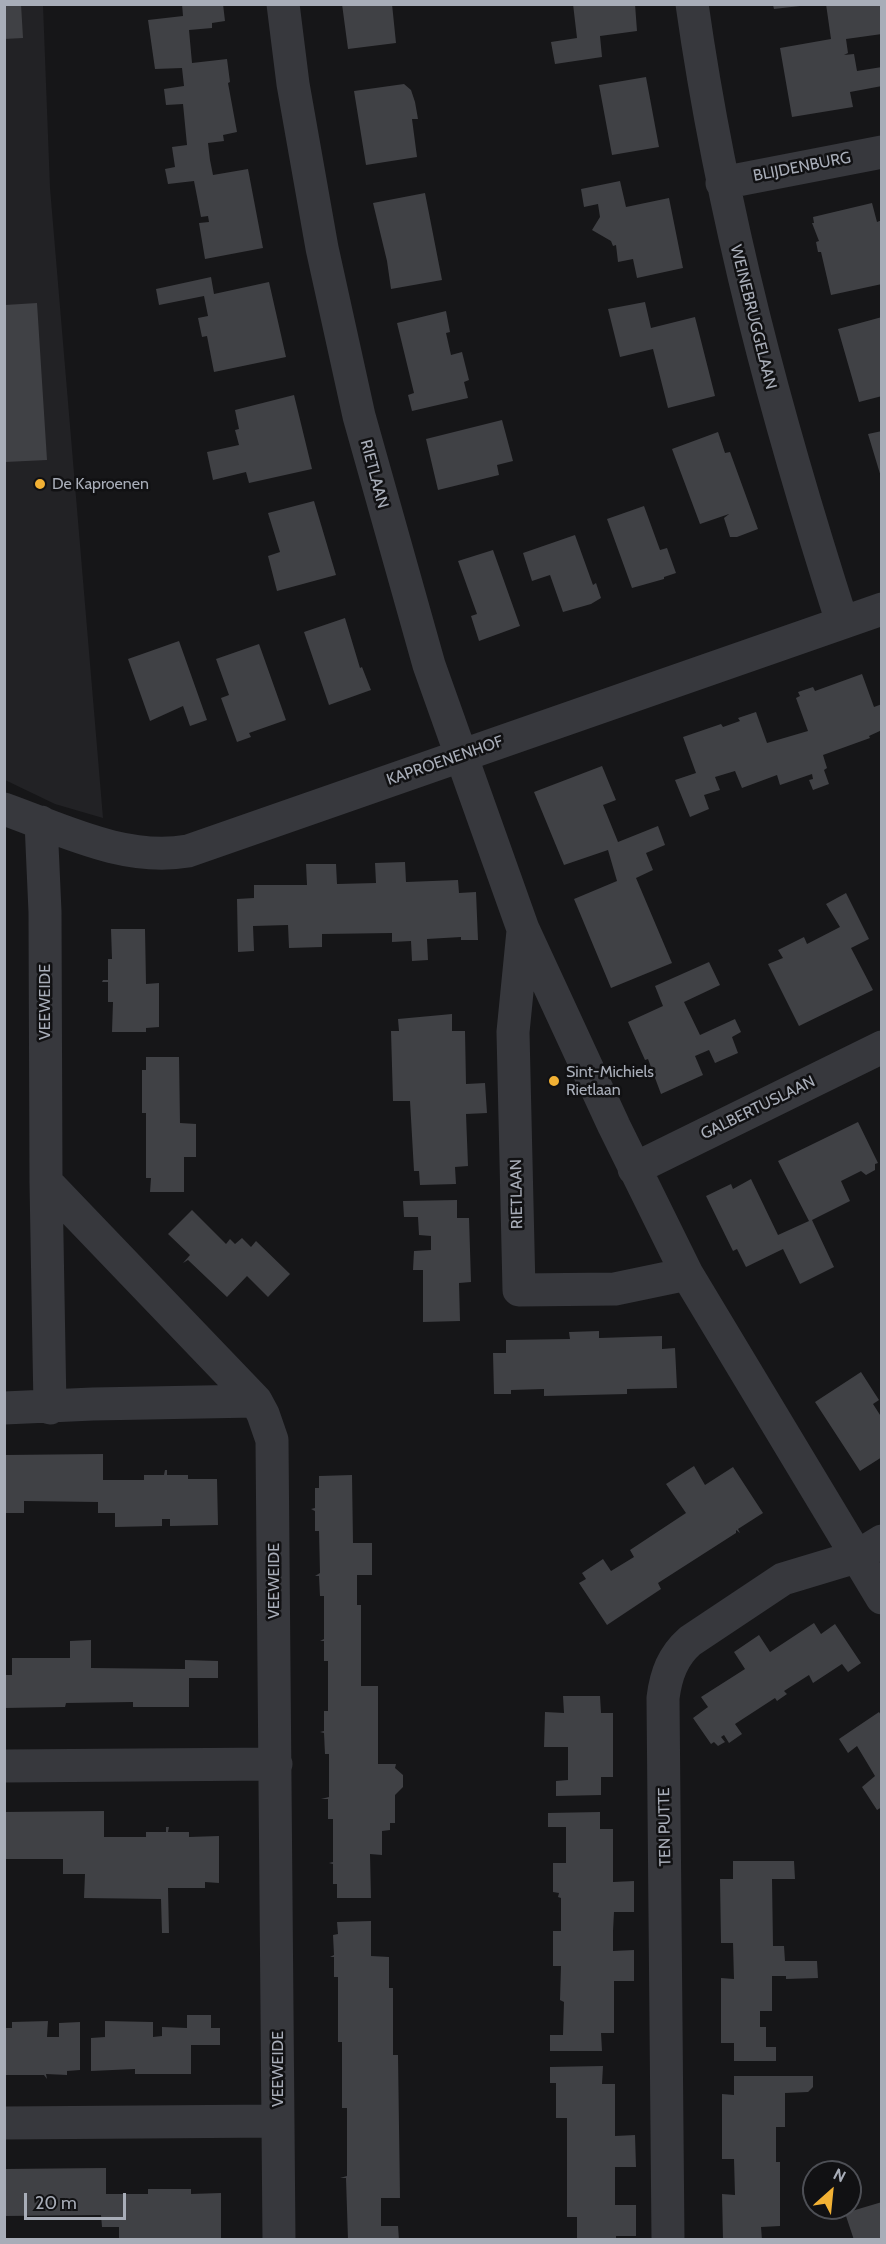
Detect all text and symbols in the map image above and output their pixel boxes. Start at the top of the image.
street label: BLIJDENBURG [752,148,852,186]
street label: WEINEBRUGGELAAN [726,243,780,391]
street label: RIETLAAN [356,438,392,510]
place label: De Kaproenen [52,474,149,494]
marker: De Kaproenen [33,477,47,491]
street label: KAPROENENHOF [384,732,506,790]
street label: VEEWEIDE [35,964,55,1040]
place label: Sint-Michiels Rietlaan [566,1062,654,1100]
street label: GALBERTUSLAAN [698,1072,818,1144]
marker: Sint-Michiels Rietlaan [547,1074,561,1088]
street label: RIETLAAN [507,1159,527,1229]
street label: VEEWEIDE [264,1543,284,1619]
street label: TEN PUTTE [655,1787,675,1867]
street label: VEEWEIDE [268,2031,288,2107]
north arrow [802,2160,862,2220]
text: N [830,2164,849,2186]
scale bar [27,2181,129,2219]
text: 20 m [35,2192,77,2214]

